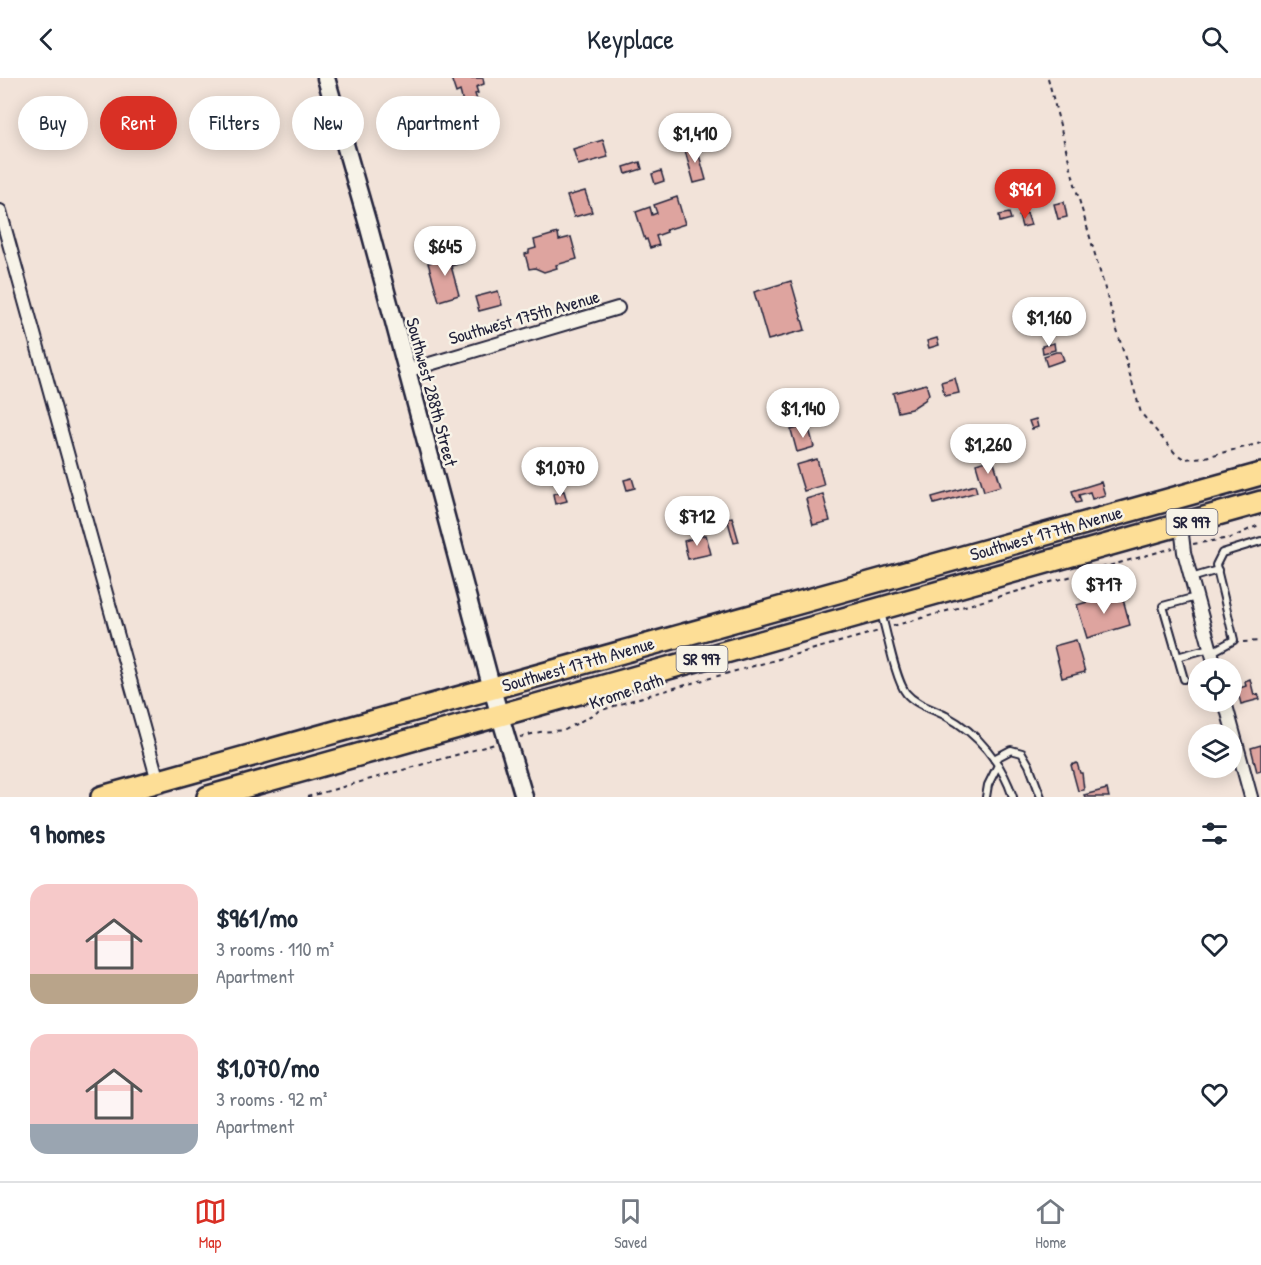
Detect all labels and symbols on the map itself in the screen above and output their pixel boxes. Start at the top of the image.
pin: $1,410 [646,113,744,164]
pin: $961 [989,169,1061,220]
pin: $645 [409,226,481,277]
street label: Southwest 175th Avenue [446,284,602,350]
pin: $1,160 [1000,297,1098,348]
street label: Southwest 288th Street [400,315,464,470]
pin: $1,140 [754,388,852,439]
pin: $1,260 [939,424,1037,475]
pin: $1,070 [511,447,609,498]
pin: $712 [661,496,733,547]
street label: Southwest 177th Avenue [967,499,1125,567]
road number: SR 997 [1166,509,1218,535]
pin: $717 [1068,564,1140,615]
street label: Southwest 177th Avenue [499,630,657,698]
road number: SR 997 [676,646,728,672]
street label: Krome Path [586,667,667,715]

